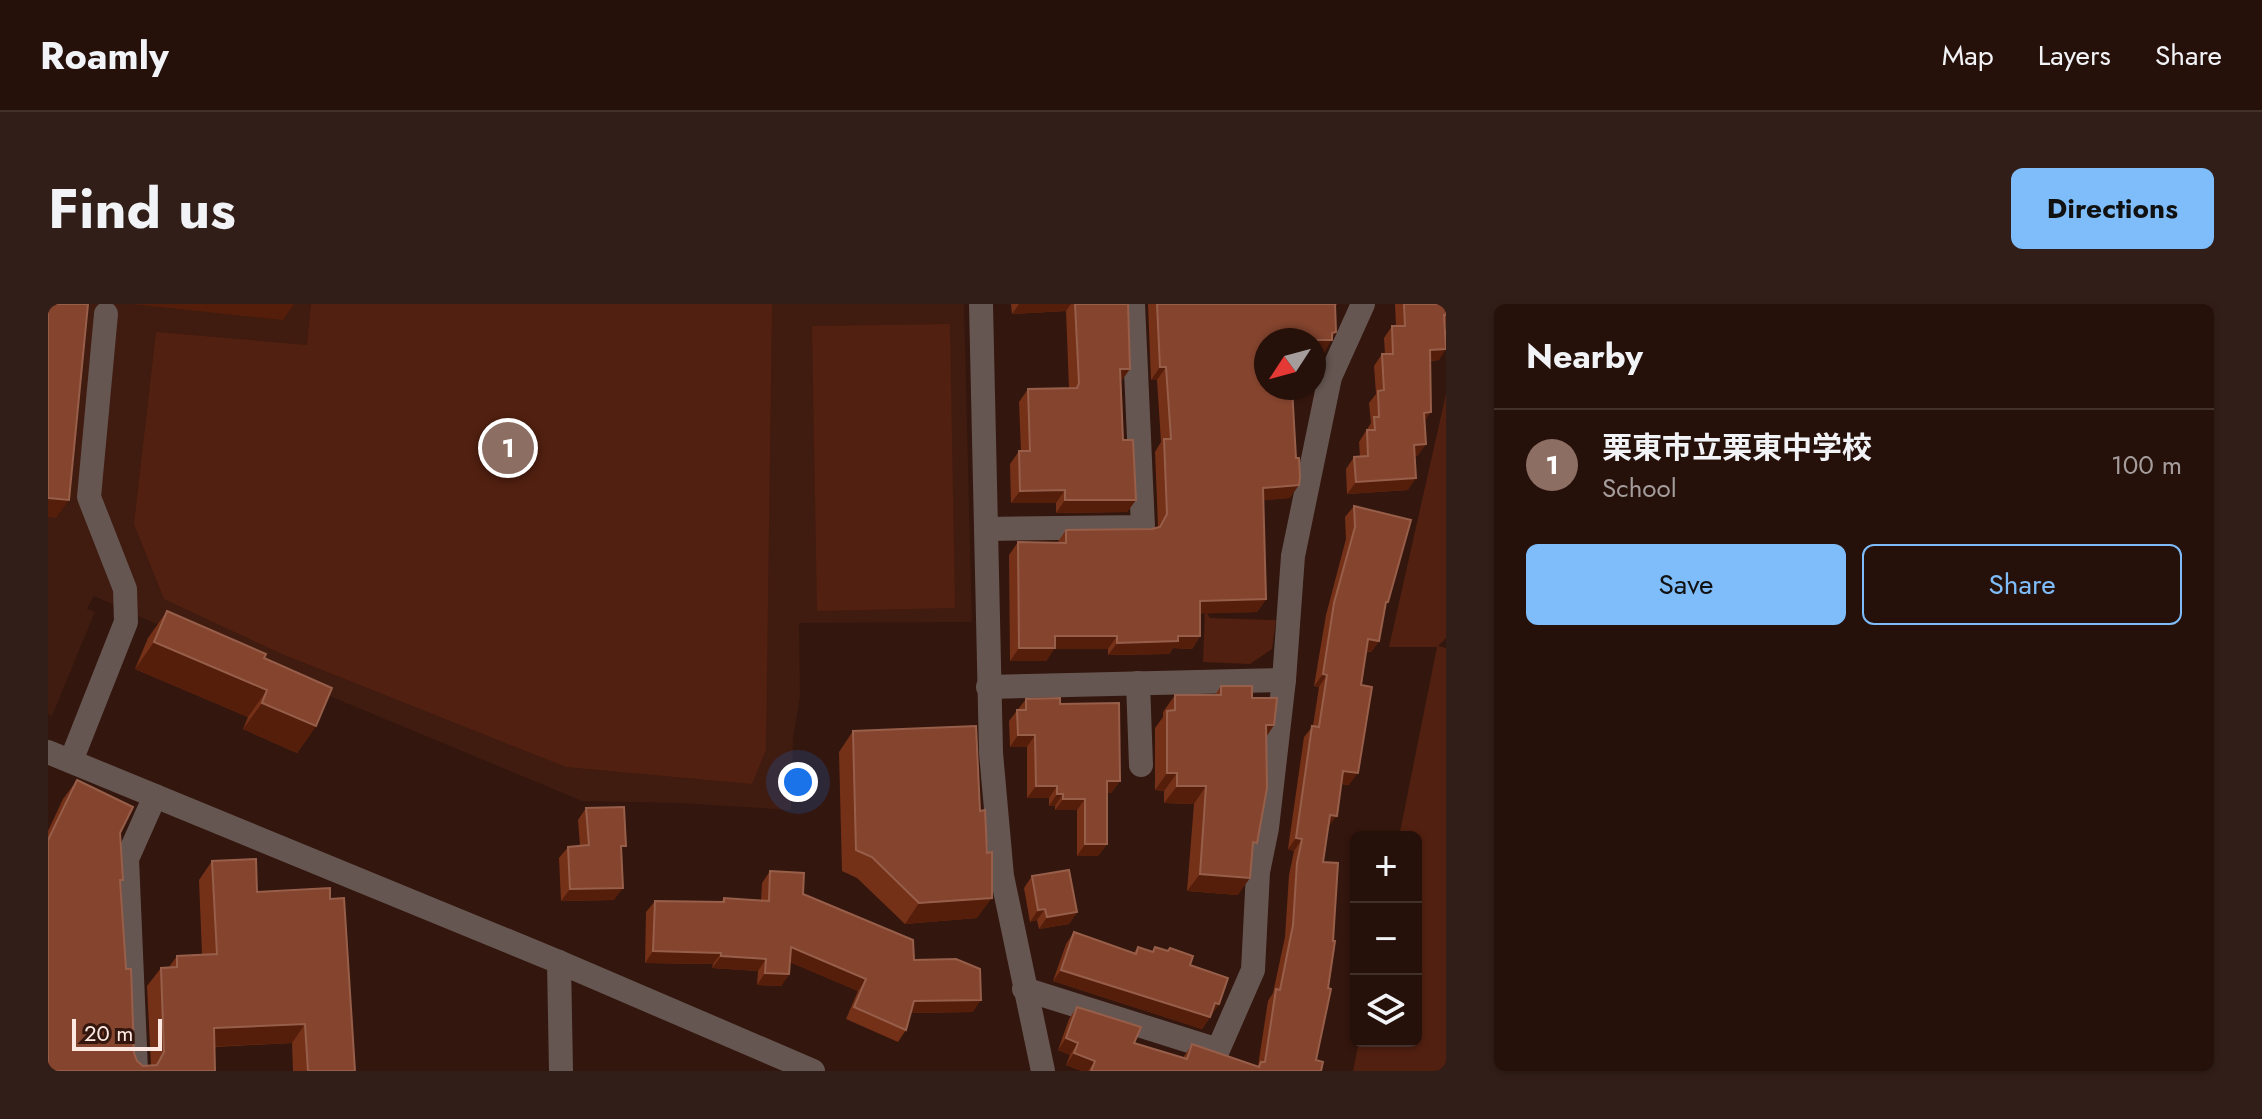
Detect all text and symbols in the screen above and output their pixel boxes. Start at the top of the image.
text: Roamly [40,28,169,83]
text: Map [1942,35,1994,76]
text: Layers [2038,35,2111,76]
text: Share [2155,35,2222,76]
text: Find us [48,168,236,249]
button: Directions [2011,168,2214,249]
north arrow [1254,328,1326,400]
text: Nearby [1526,332,1643,381]
pin: 1 [482,418,534,478]
text: 栗東市立栗東中学校 [1602,426,1872,469]
text: 1 [1545,446,1559,484]
text: 100 m [2111,446,2182,484]
text: School [1602,469,1677,507]
button: Save [1526,544,1846,625]
button: Share [1862,544,2182,625]
your location [778,762,818,802]
map controls [1350,831,1422,1047]
button: + [1350,831,1422,903]
button: − [1350,903,1422,975]
button: layers [1350,975,1422,1047]
scale bar [72,1015,162,1051]
text: 20 m [84,1017,133,1049]

